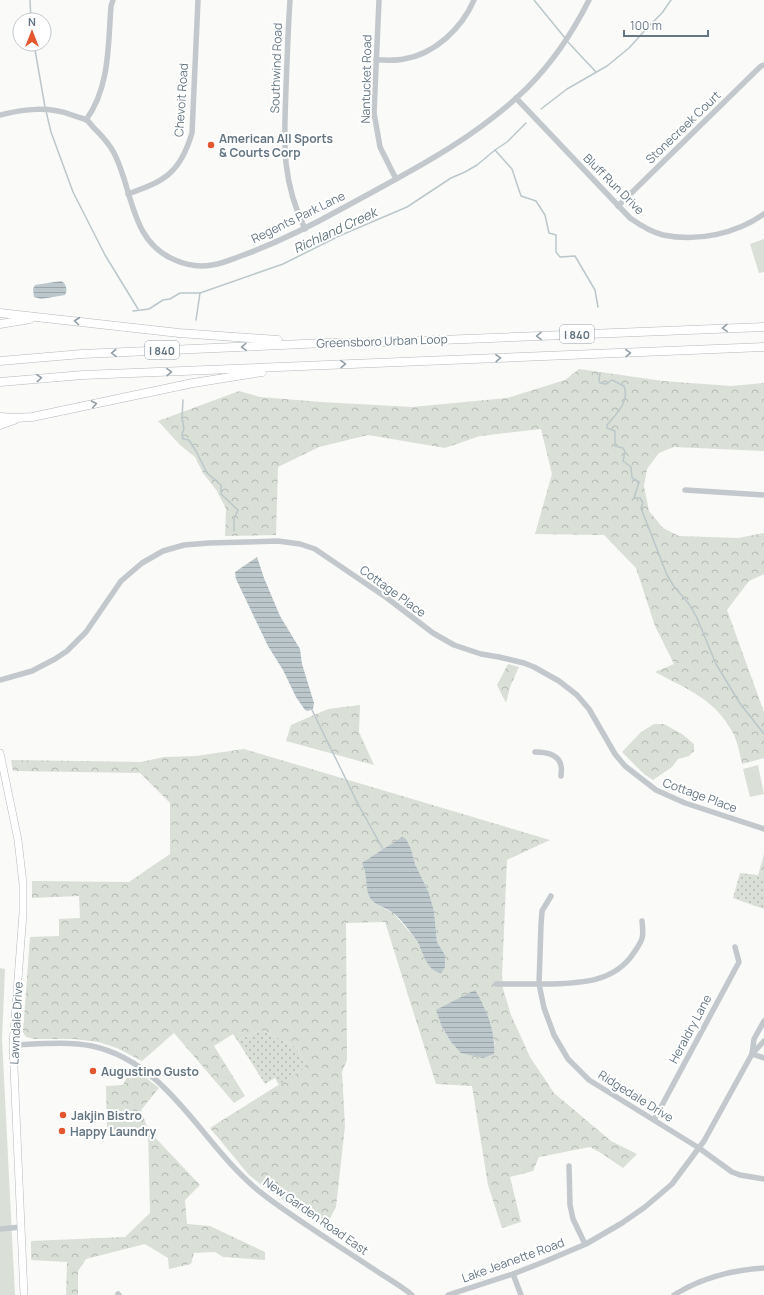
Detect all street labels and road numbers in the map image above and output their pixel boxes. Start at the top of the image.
street label: Southwind Road [266,22,286,114]
street label: Nantucket Road [357,34,375,124]
street label: Chevoit Road [170,63,192,137]
street label: Stonecreek Court [642,87,724,167]
street label: Bluff Run Drive [580,150,648,218]
street label: Regents Park Lane [248,187,348,247]
road number: I 840 [560,325,594,343]
street label: Greensboro Urban Loop [316,330,448,352]
road number: I 840 [145,341,179,359]
street label: Cottage Place [356,561,430,621]
street label: Cottage Place [660,774,740,816]
street label: Lawndale Drive [5,981,27,1065]
street label: Heraldry Lane [665,992,715,1066]
street label: Ridgedale Drive [595,1066,677,1126]
street label: New Garden Road East [260,1173,372,1259]
street label: Lake Jeanette Road [459,1234,567,1286]

